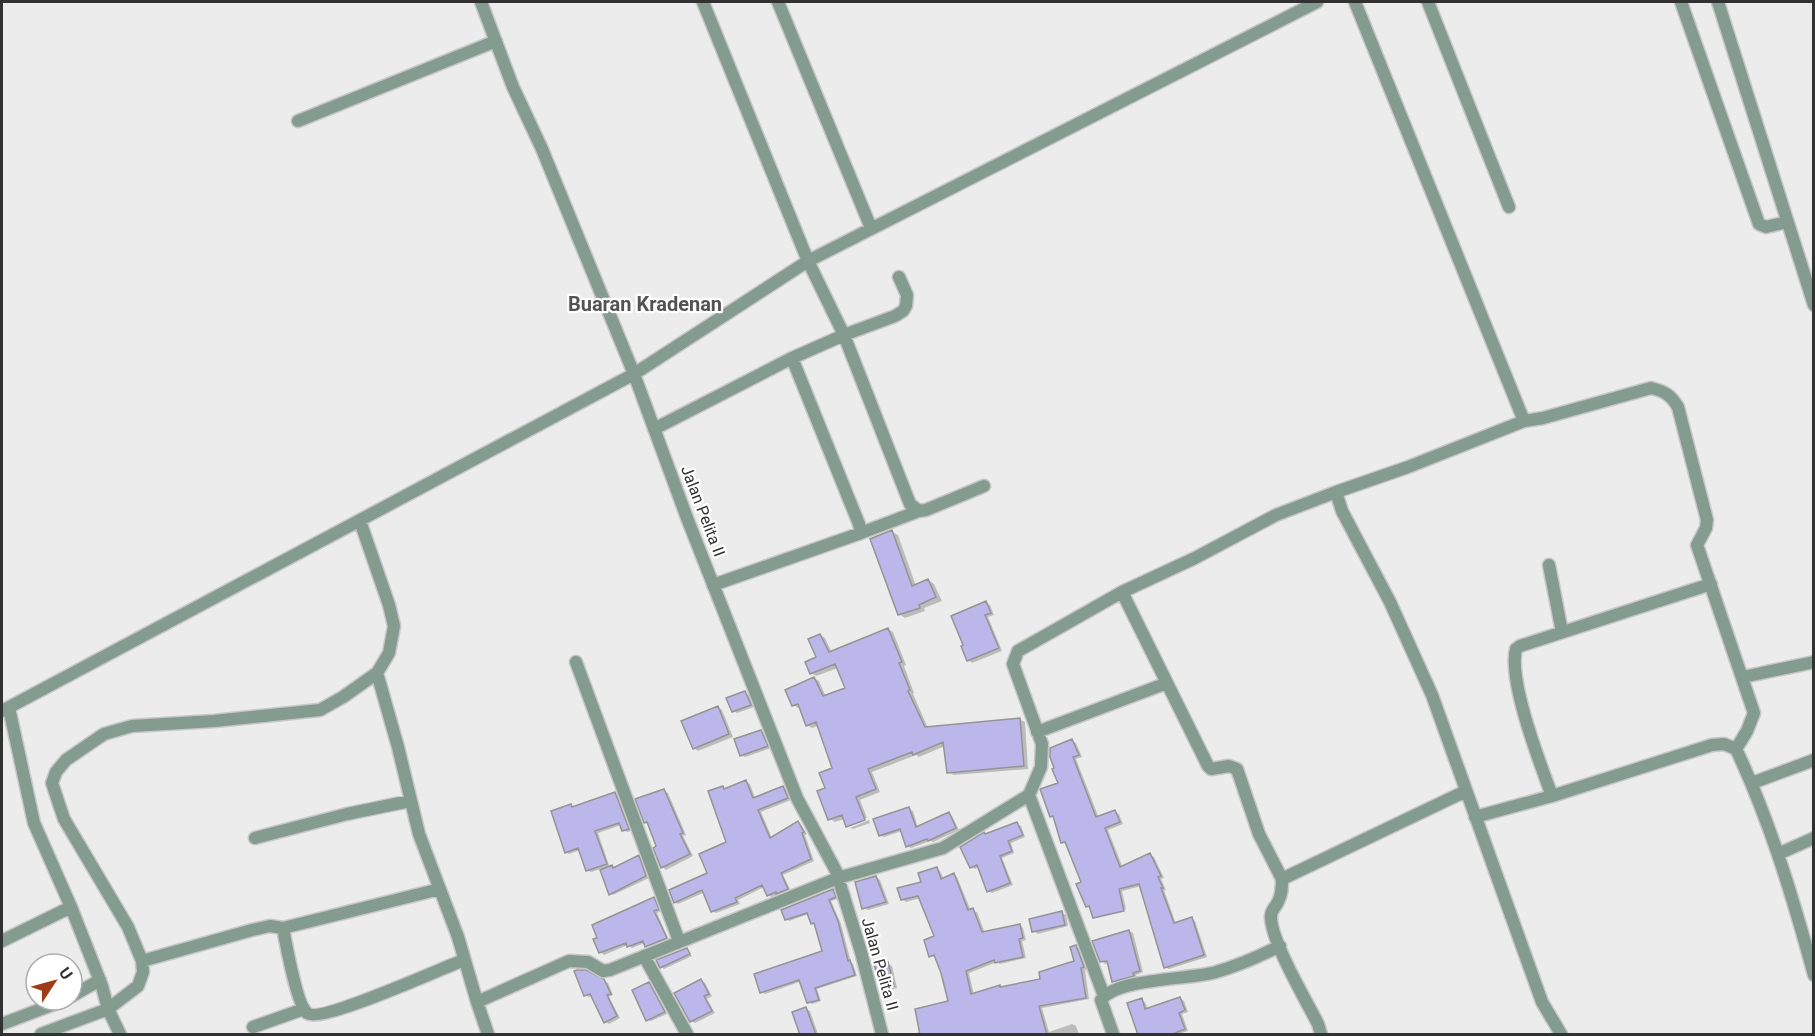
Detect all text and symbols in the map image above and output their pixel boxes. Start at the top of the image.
district label: Buaran Kradenan [568,292,722,316]
street label: Jalan Pelita II [677,463,729,559]
street label: Jalan Pelita II [858,915,902,1013]
north arrow [24,952,84,1012]
text: U [55,964,77,983]

